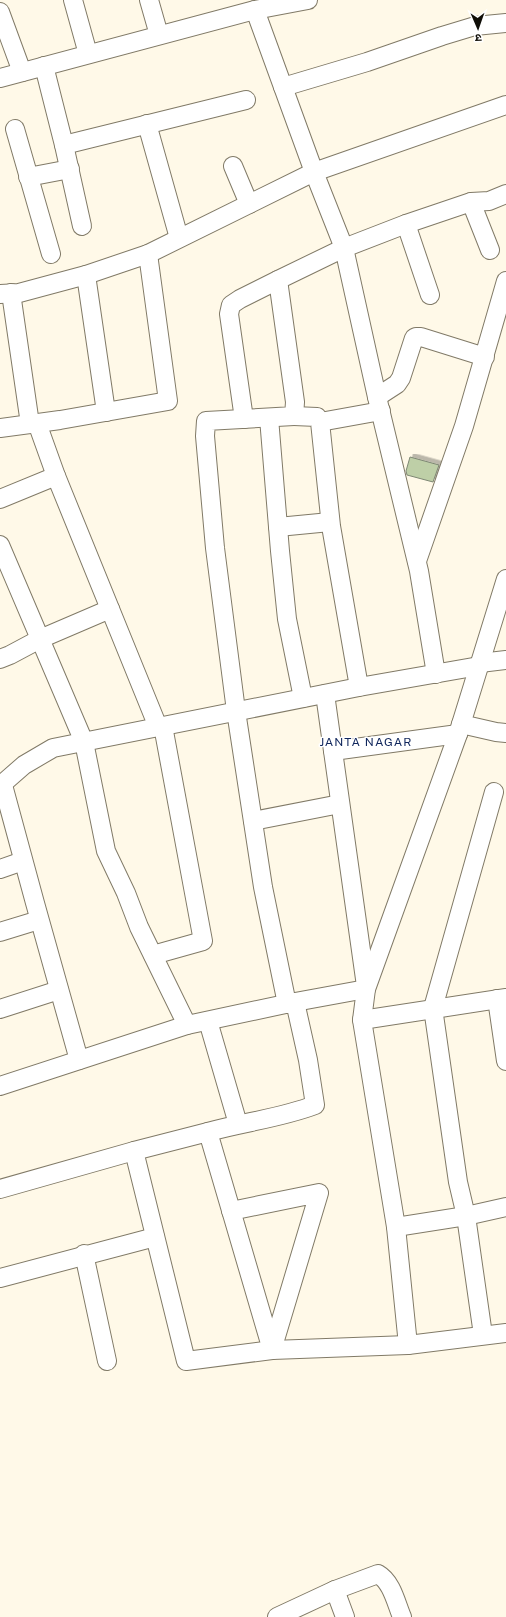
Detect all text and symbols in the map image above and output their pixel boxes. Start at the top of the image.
north arrow [458,8,498,48]
text: उ [474,32,482,44]
district label: JANTA NAGAR [320,735,412,749]

